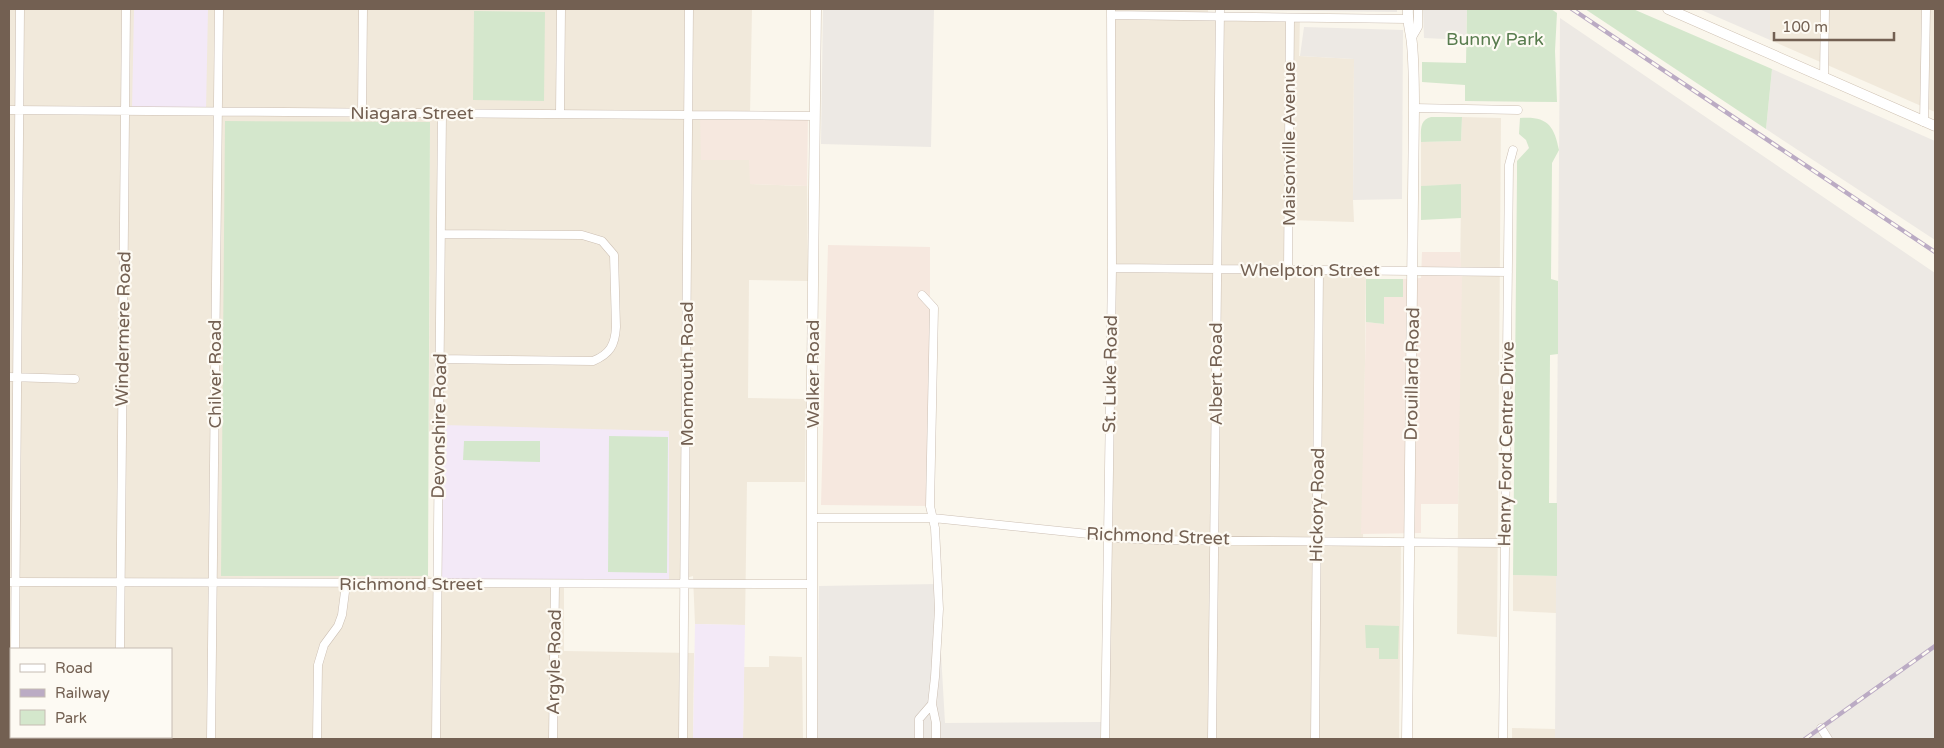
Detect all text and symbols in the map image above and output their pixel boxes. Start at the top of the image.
scale bar [1774,10,1894,42]
text: 100 m [1782,18,1828,36]
park label: Bunny Park [1446,28,1544,50]
street label: Maisonville Avenue [1278,62,1300,226]
street label: Niagara Street [350,102,474,124]
street label: Windermere Road [111,251,135,407]
street label: Whelpton Street [1240,259,1380,281]
street label: Monmouth Road [676,301,698,447]
street label: Drouillard Road [1400,307,1424,441]
street label: St. Luke Road [1098,315,1122,433]
street label: Chilver Road [204,320,226,428]
street label: Walker Road [802,320,824,428]
street label: Albert Road [1205,322,1227,426]
street label: Henry Ford Centre Drive [1493,341,1519,547]
street label: Devonshire Road [427,353,451,499]
street label: Hickory Road [1305,448,1329,562]
street label: Richmond Street [1086,522,1230,550]
street label: Richmond Street [339,573,483,595]
street label: Argyle Road [542,609,566,715]
legend [10,648,172,738]
text: Road [55,659,93,677]
text: Railway [55,684,110,702]
text: Park [55,709,87,727]

